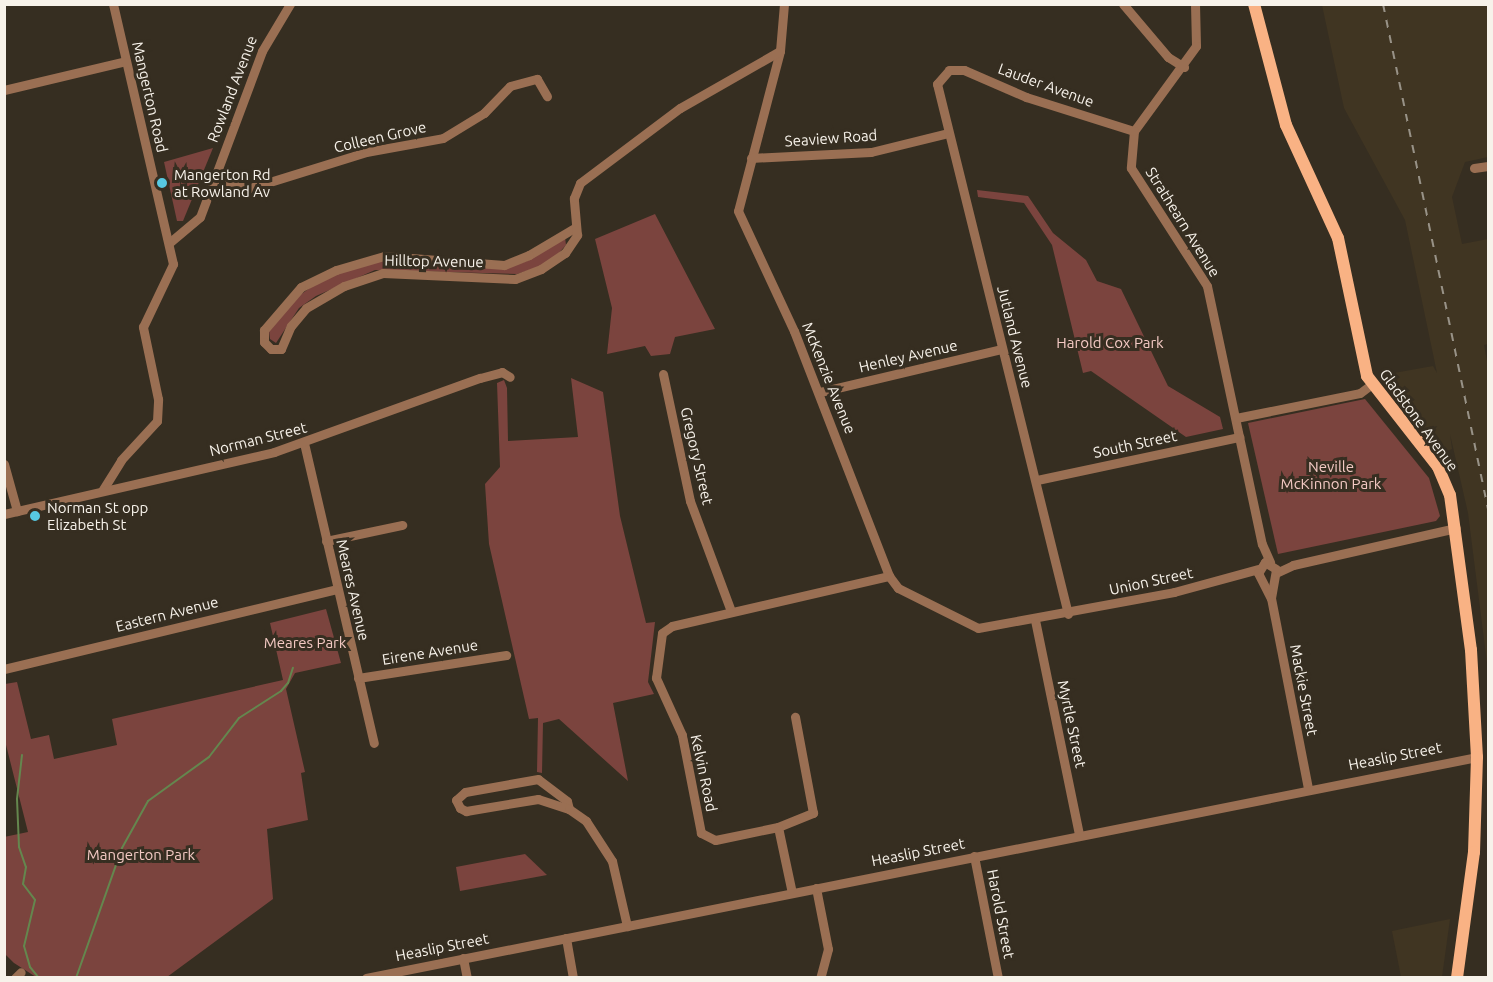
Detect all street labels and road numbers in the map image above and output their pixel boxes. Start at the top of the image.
street label: Rowland Avenue [203,33,261,145]
street label: Mangerton Road [129,40,171,154]
street label: Lauder Avenue [996,59,1096,111]
street label: Colleen Grove [332,118,428,156]
street label: Seaview Road [784,126,878,150]
street label: Strathearn Avenue [1142,164,1224,280]
street label: Hilltop Avenue [384,251,484,271]
street label: Jutland Avenue [994,284,1036,390]
street label: McKenzie Avenue [798,320,860,436]
street label: Henley Avenue [857,336,959,376]
street label: Gladstone Avenue [1376,365,1462,475]
street label: Gregory Street [677,405,717,507]
street label: Norman Street [207,418,309,460]
street label: South Street [1092,426,1178,462]
street label: Meares Avenue [333,538,373,642]
street label: Union Street [1108,563,1194,599]
street label: Eastern Avenue [114,593,220,635]
street label: Eirene Avenue [381,636,479,668]
street label: Mackie Street [1286,643,1322,737]
street label: Myrtle Street [1054,678,1090,770]
street label: Kelvin Road [687,733,721,813]
street label: Heaslip Street [1347,738,1443,774]
street label: Heaslip Street [870,834,966,870]
street label: Harold Street [984,868,1018,960]
street label: Heaslip Street [394,929,490,965]

